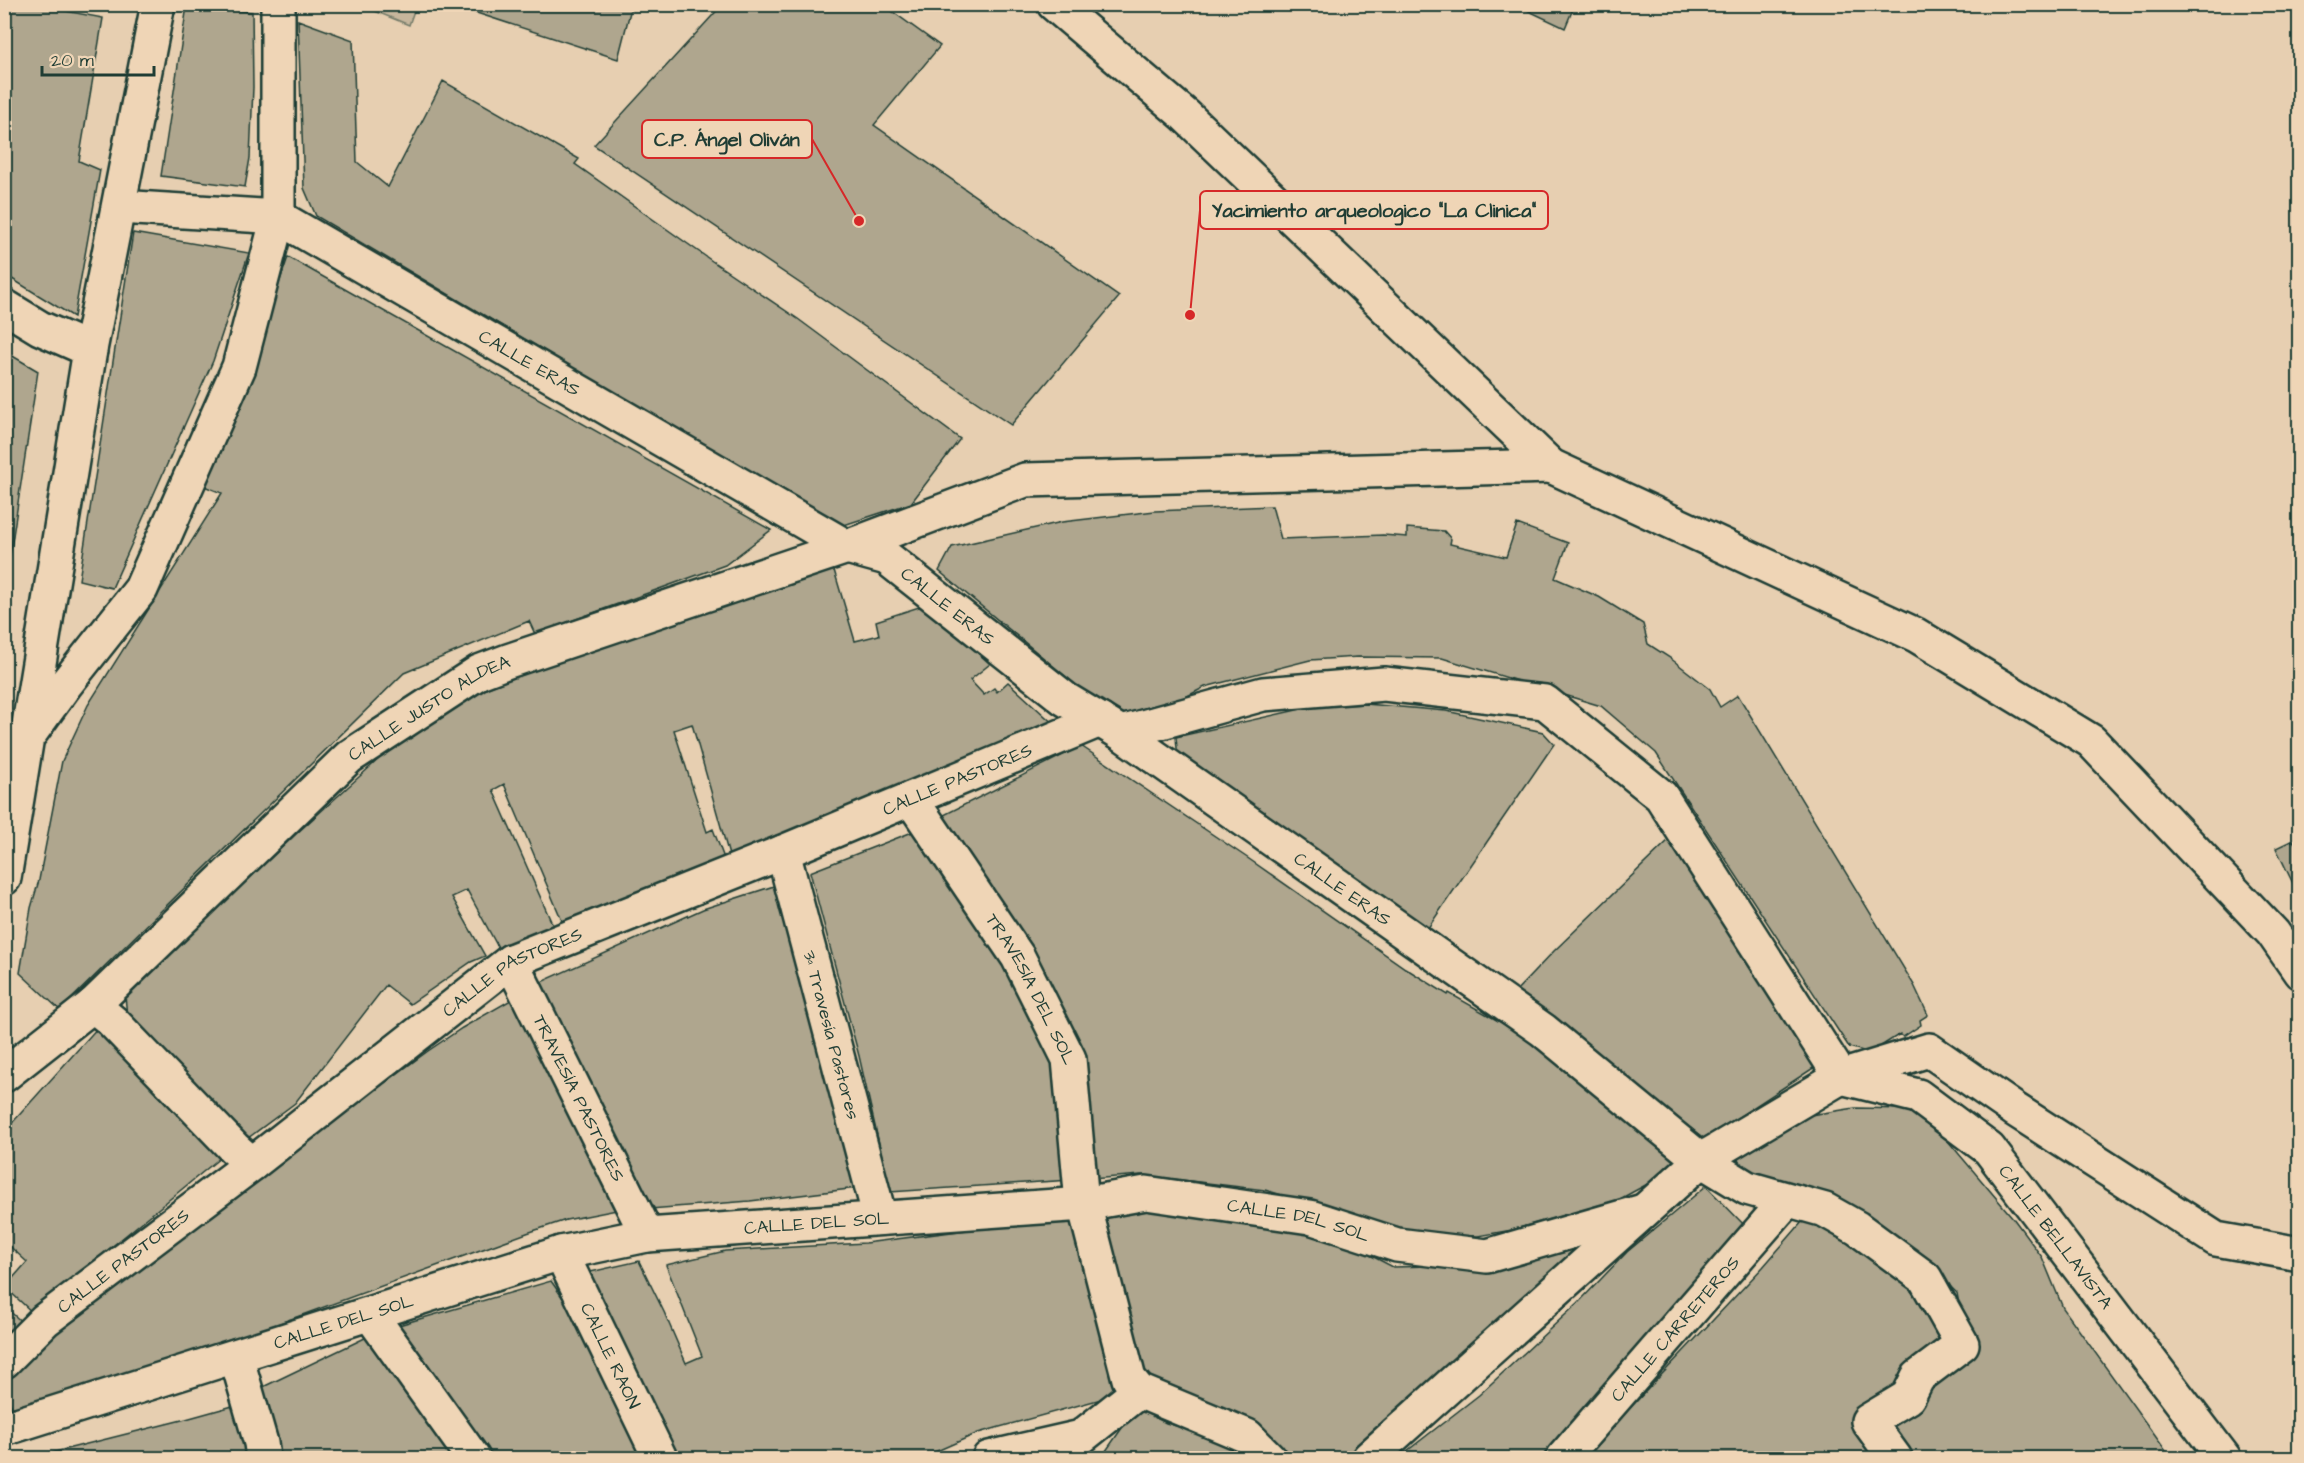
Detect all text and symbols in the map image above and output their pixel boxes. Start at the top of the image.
scale bar [42,39,154,77]
text: 20 m [51,48,94,73]
callout: C.P. Ángel Oliván [642,120,812,158]
text: C.P. Ángel Oliván [654,126,800,155]
callout: Yacimiento arqueologico "La Clinica" [1200,191,1548,229]
text: Yacimiento arqueologico "La Clinica" [1212,197,1536,226]
street label: CALLE ERAS [474,324,585,402]
street label: CALLE ERAS [895,561,1000,651]
street label: CALLE JUSTO ALDEA [343,649,514,767]
street label: CALLE PASTORES [879,737,1036,822]
street label: CALLE ERAS [1289,846,1396,932]
street label: TRAVESÍA DEL SOL [980,908,1082,1069]
street label: CALLE PASTORES [437,921,586,1023]
street label: 3ª Travesía Pastores [796,948,866,1122]
street label: TRAVESÍA PASTORES [527,1010,631,1186]
street label: CALLE BELLAVISTA [1993,1160,2119,1315]
street label: CALLE DEL SOL [1226,1193,1373,1248]
street label: CALLE PASTORES [52,1203,195,1319]
street label: CALLE DEL SOL [743,1205,890,1241]
street label: CALLE CARRETEROS [1605,1250,1746,1407]
street label: CALLE DEL SOL [270,1288,417,1356]
street label: CALLE RAON [574,1299,647,1413]

